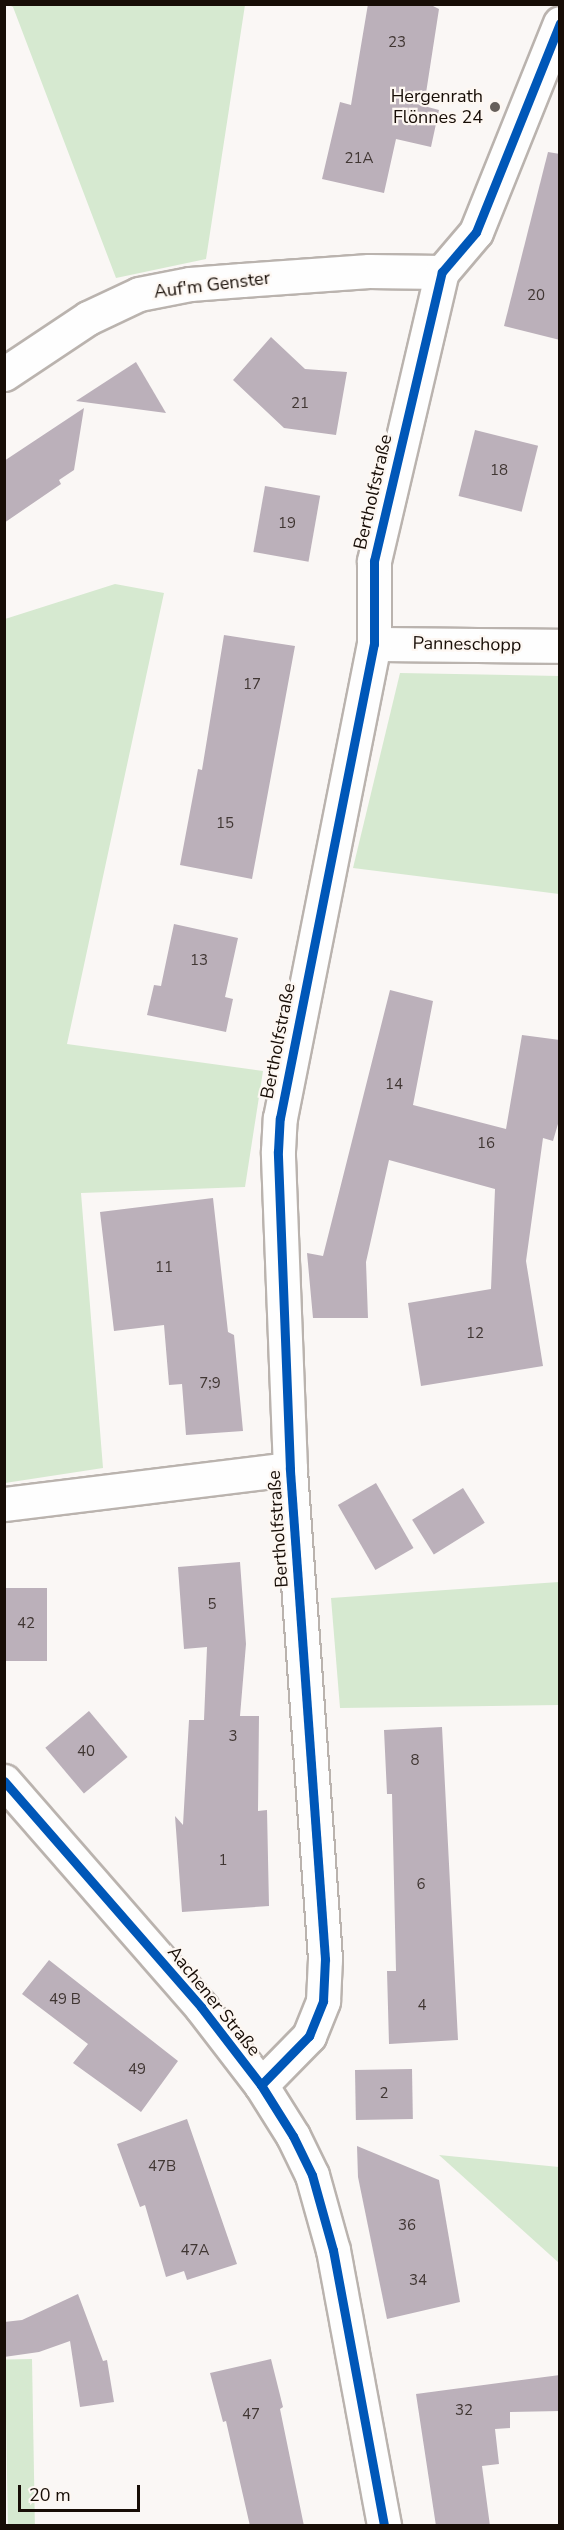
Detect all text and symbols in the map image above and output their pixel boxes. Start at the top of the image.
house number: 23 [388,34,406,52]
place label: Hergenrath Flönnes 24 [391,86,483,128]
marker: Hergenrath Flönnes 24 [488,100,502,114]
house number: 21A [345,150,373,168]
street label: Auf'm Genster [153,267,271,303]
house number: 20 [527,287,545,305]
house number: 21 [291,395,309,413]
street label: Bertholfstraße [349,432,397,552]
house number: 18 [490,462,508,480]
house number: 19 [278,515,296,533]
street label: Panneschopp [412,632,522,656]
house number: 17 [243,676,261,694]
house number: 15 [216,815,234,833]
house number: 13 [190,952,208,970]
street label: Bertholfstraße [256,981,300,1101]
house number: 14 [385,1076,403,1094]
house number: 16 [477,1135,495,1153]
house number: 11 [155,1259,173,1277]
house number: 12 [466,1325,484,1343]
house number: 7;9 [199,1375,221,1393]
street label: Bertholfstraße [263,1470,293,1588]
house number: 5 [208,1596,216,1614]
house number: 42 [17,1615,35,1633]
house number: 3 [229,1728,237,1746]
house number: 40 [77,1743,95,1761]
house number: 8 [411,1752,419,1770]
house number: 1 [219,1852,227,1870]
house number: 6 [417,1876,425,1894]
street label: Aachener Straße [163,1942,265,2060]
house number: 49 B [49,1991,81,2009]
house number: 4 [418,1997,426,2015]
house number: 49 [128,2061,146,2079]
house number: 2 [380,2085,388,2103]
house number: 47B [148,2158,176,2176]
house number: 36 [398,2217,416,2235]
house number: 47A [181,2242,209,2260]
house number: 34 [409,2272,427,2290]
house number: 32 [455,2402,473,2420]
house number: 47 [242,2406,260,2424]
scale bar [21,2473,142,2511]
text: 20 m [29,2483,71,2507]

